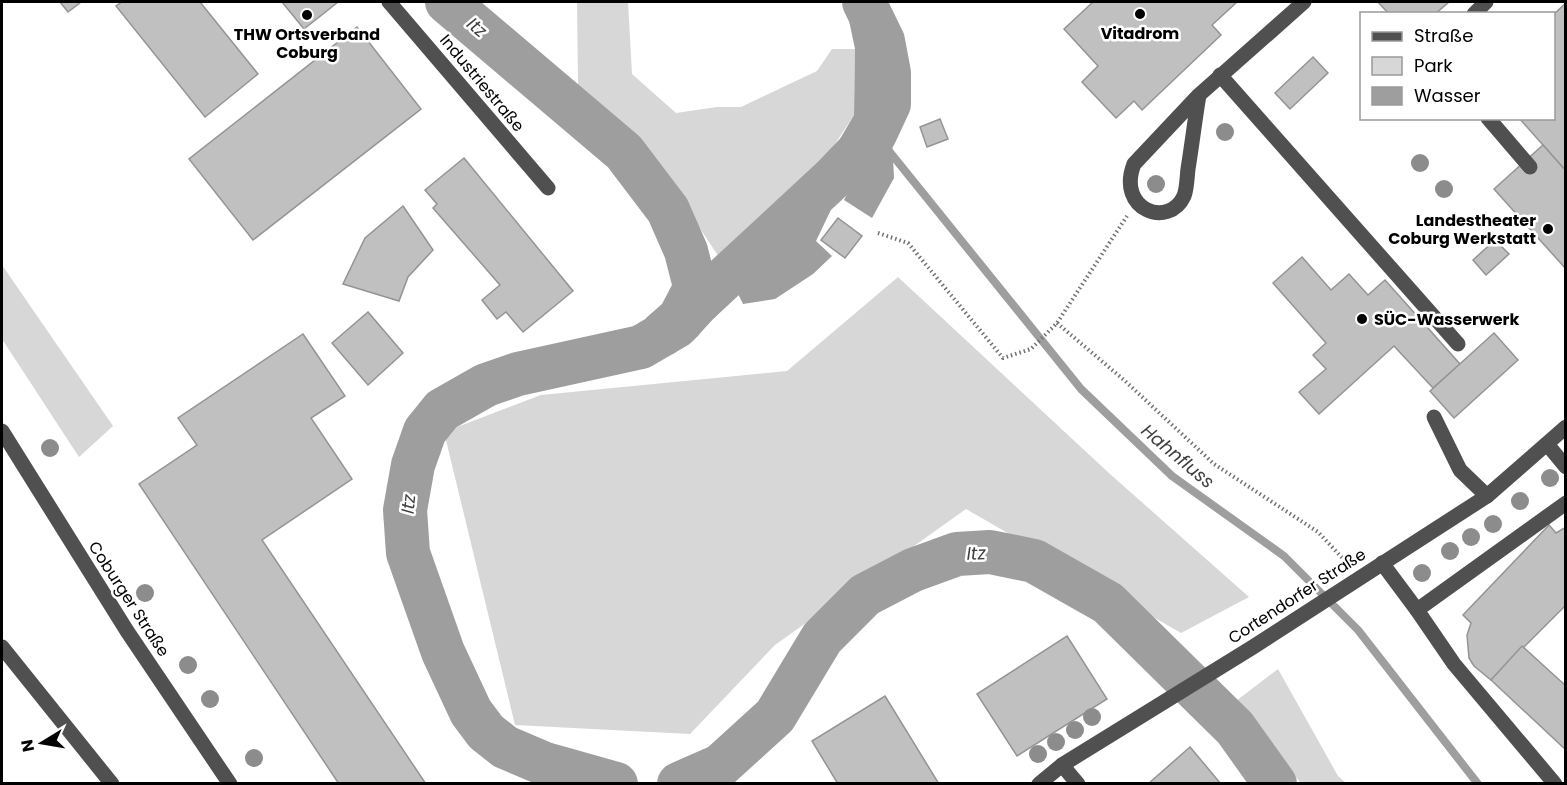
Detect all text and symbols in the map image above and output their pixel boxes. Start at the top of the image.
marker: Vitadrom [1133,7,1147,21]
marker: THW Ortsverband Coburg [300,8,314,22]
water label: Itz [462,11,493,43]
legend [1360,12,1555,120]
place label: Vitadrom [1101,22,1179,45]
place label: THW Ortsverband Coburg [234,23,380,64]
text: Straße [1414,23,1473,48]
street label: Industriestraße [434,29,530,137]
text: Park [1414,53,1453,78]
text: Wasser [1414,83,1481,108]
place label: Landestheater Coburg Werkstatt [1388,209,1536,250]
marker: Landestheater Coburg Werkstatt [1541,222,1555,236]
place label: SÜC-Wasserwerk [1374,308,1519,331]
marker: SÜC-Wasserwerk [1355,312,1369,326]
water label: Hahnfluss [1136,418,1220,494]
water label: Itz [395,492,422,515]
street label: Coburger Straße [83,537,175,661]
water label: Itz [966,540,987,566]
street label: Cortendorfer Straße [1224,543,1370,649]
north arrow [12,713,72,773]
text: N [15,738,40,754]

